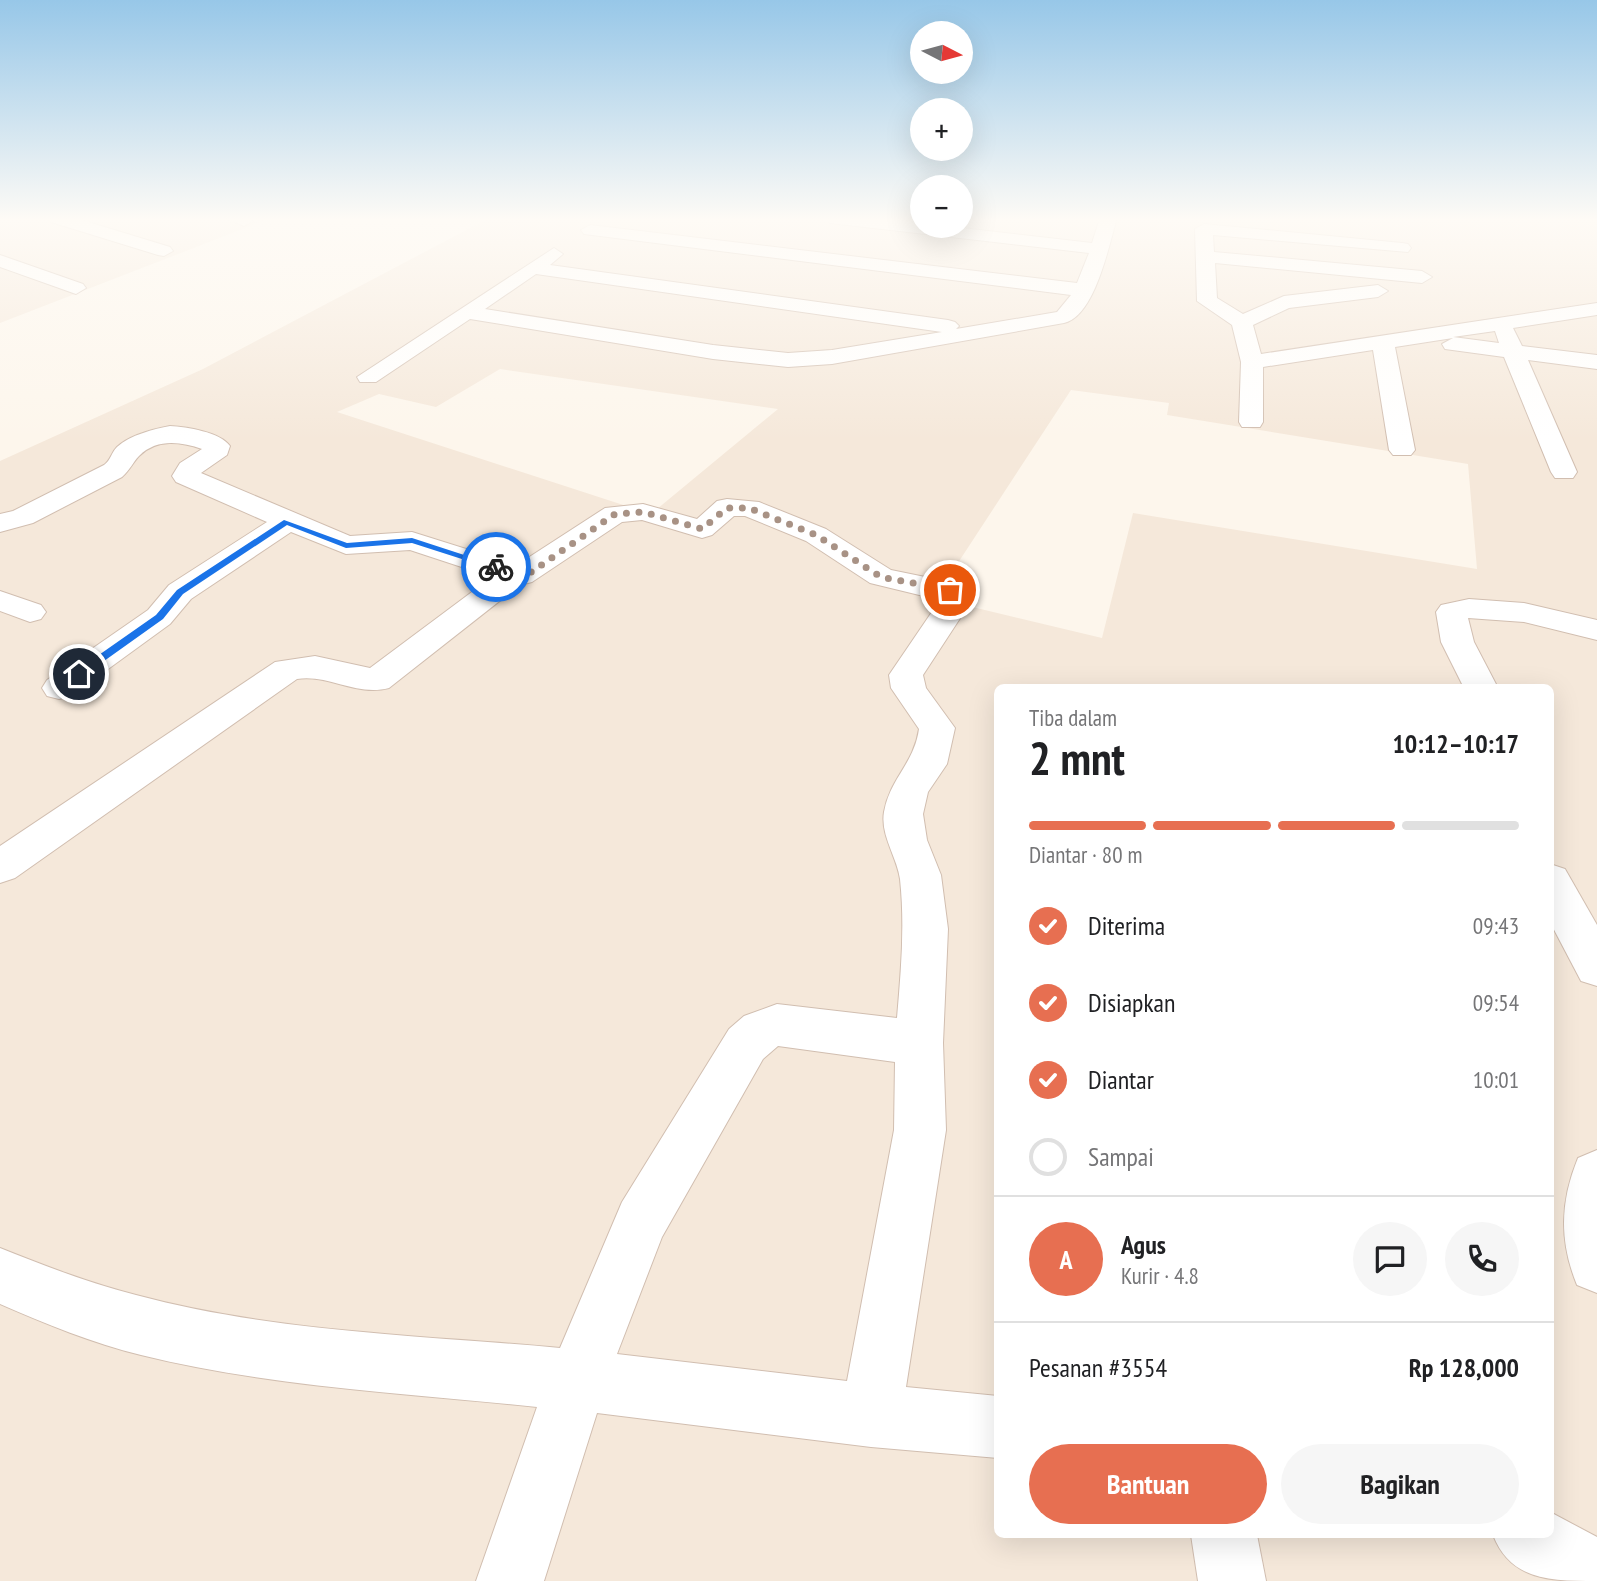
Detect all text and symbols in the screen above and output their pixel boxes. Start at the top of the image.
north arrow [910,21,973,84]
map controls [910,21,973,238]
button: + [910,98,973,161]
button: − [910,175,973,238]
courier [461,532,531,602]
icon: bike [477,548,515,586]
pin [920,560,980,620]
icon: bag [931,571,969,609]
pin [49,644,109,704]
icon: home [60,655,98,693]
text: Tiba dalam [1029,703,1117,732]
text: 10:12–10:17 [1392,727,1519,760]
text: 2 mnt [1029,728,1125,788]
text: Diantar · 80 m [1029,840,1142,869]
icon: check [1029,907,1067,945]
text: Diterima [1088,909,1165,942]
text: 09:43 [1473,911,1519,940]
icon: check [1029,984,1067,1022]
text: Disiapkan [1088,986,1175,1019]
text: 09:54 [1473,988,1519,1017]
icon: check [1029,1061,1067,1099]
text: Diantar [1088,1063,1154,1096]
text: 10:01 [1473,1065,1519,1094]
text: Sampai [1088,1140,1154,1173]
button: chat [1353,1222,1427,1296]
button: phone [1445,1222,1519,1296]
text: Agus [1121,1228,1166,1261]
text: A [1059,1243,1073,1276]
text: Kurir · 4.8 [1121,1261,1199,1290]
text: Pesanan #3554 [1029,1351,1167,1384]
text: Rp 128,000 [1409,1351,1519,1384]
button: Bantuan [1029,1444,1267,1524]
button: Bagikan [1281,1444,1519,1524]

